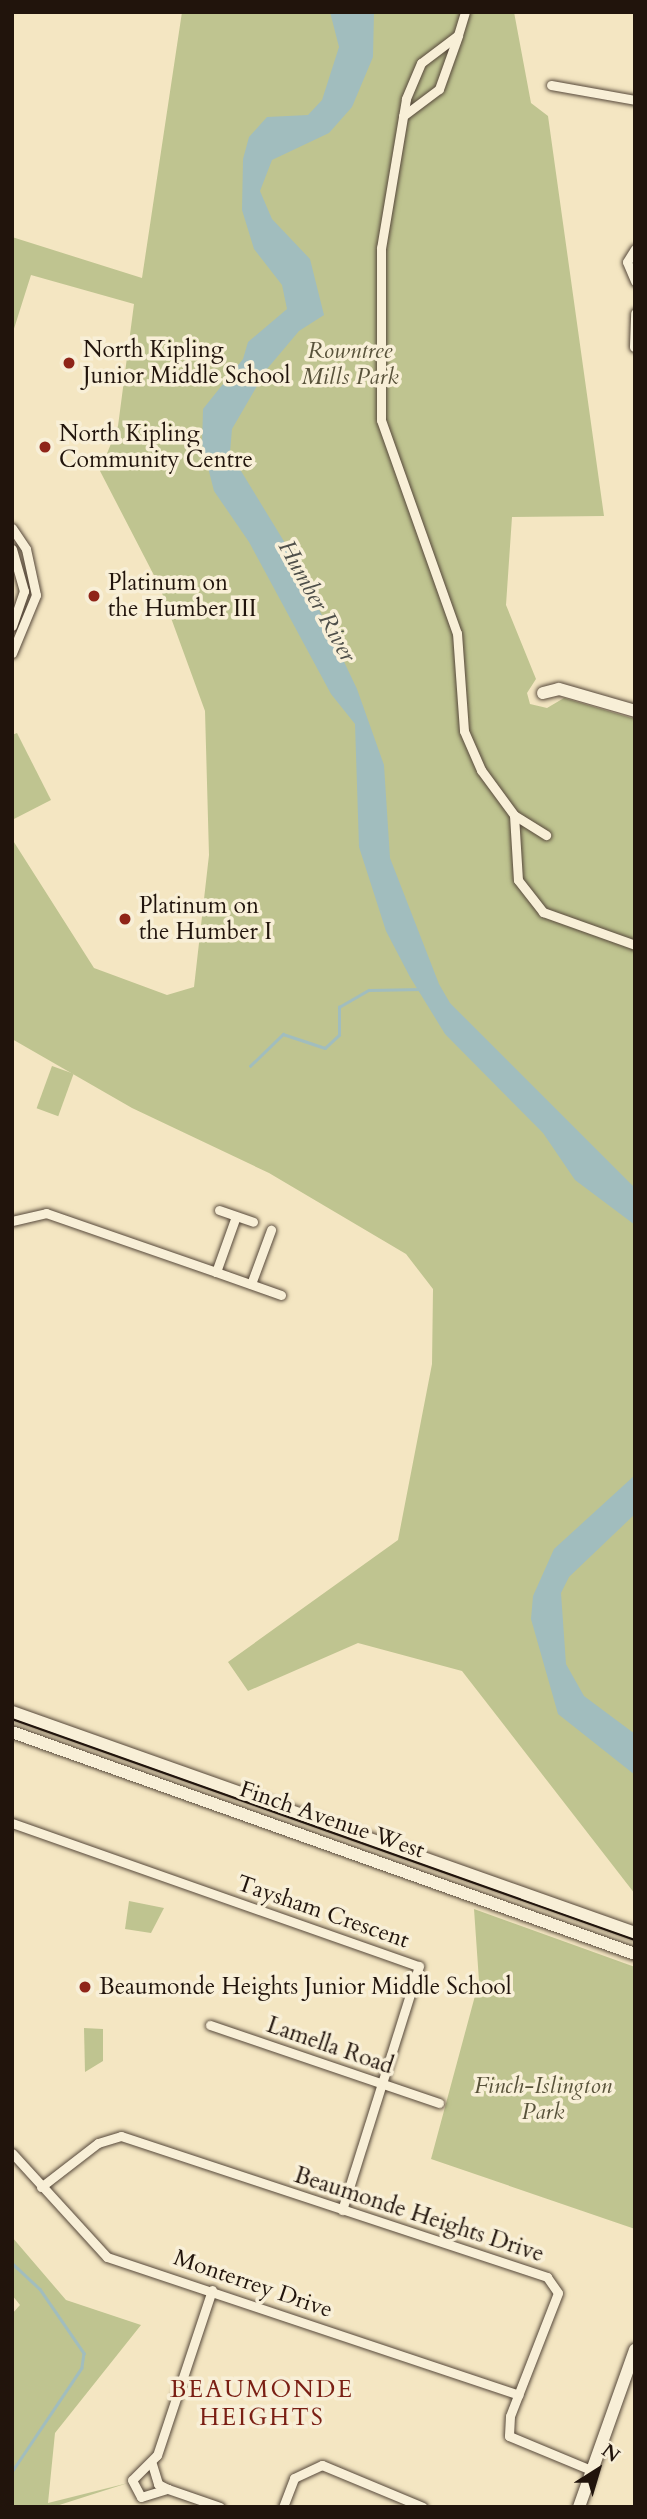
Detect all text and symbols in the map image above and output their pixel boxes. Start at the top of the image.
place label: North Kipling Junior Middle School [83,336,290,390]
park label: Rowntree Mills Park [301,337,399,391]
marker: North Kipling Junior Middle School [61,355,77,371]
place label: North Kipling Community Centre [59,420,253,474]
marker: North Kipling Community Centre [37,439,53,455]
water label: Humber River [272,535,362,667]
place label: Platinum on the Humber III [108,569,257,623]
marker: Platinum on the Humber III [86,588,102,604]
place label: Platinum on the Humber I [139,892,272,946]
marker: Platinum on the Humber I [117,911,133,927]
street label: Finch Avenue West [236,1775,428,1865]
street label: Taysham Crescent [233,1870,413,1954]
place label: Beaumonde Heights Junior Middle School [99,1973,512,2001]
marker: Beaumonde Heights Junior Middle School [77,1979,93,1995]
street label: Lamella Road [263,2011,397,2081]
park label: Finch-Islington Park [474,2072,612,2126]
street label: Beaumonde Heights Drive [291,2162,547,2268]
street label: Monterrey Drive [170,2244,336,2324]
district label: BEAUMONDE HEIGHTS [171,2376,353,2432]
north arrow [563,2435,633,2505]
text: N [596,2438,625,2469]

